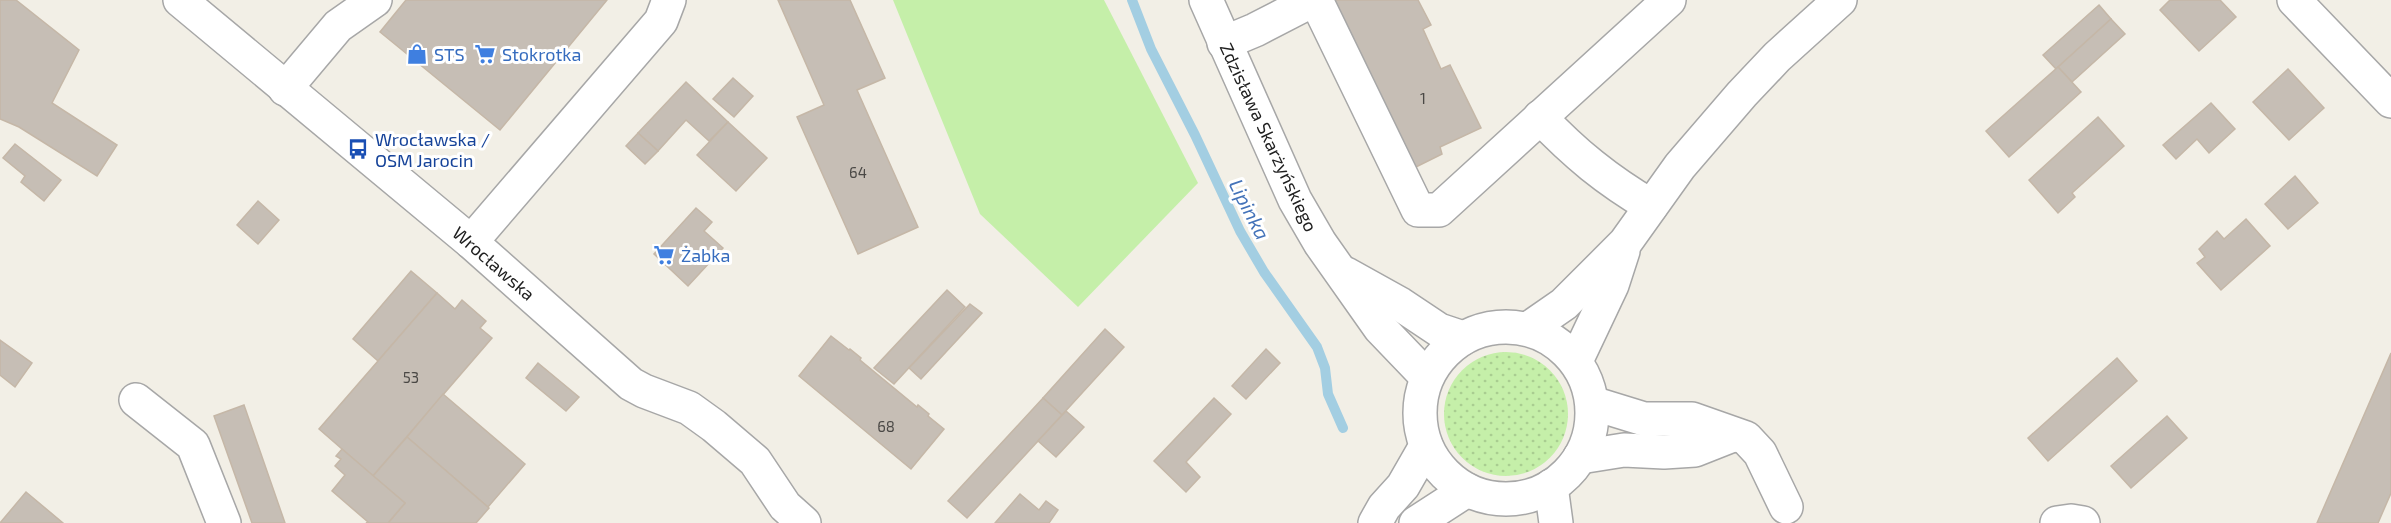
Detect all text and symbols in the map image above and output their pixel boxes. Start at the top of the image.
street label: Zdzisława Skarżyńskiego [1216,39,1322,235]
shop icon: STS [405,42,429,66]
supermarket icon: Stokrotka [473,42,497,66]
place label: STS [434,43,465,65]
place label: Stokrotka [502,43,581,65]
house number: 1 [1420,89,1426,107]
place label: Wrocławska / OSM Jarocin [375,128,490,171]
bus stop icon: Wrocławska / OSM Jarocin [346,137,370,161]
house number: 64 [849,163,867,181]
water label: Lipinka [1225,175,1275,243]
street label: Wrocławska [448,221,540,305]
supermarket icon: Żabka [652,243,676,267]
place label: Żabka [681,244,730,266]
house number: 53 [403,368,419,386]
house number: 68 [877,417,895,435]

